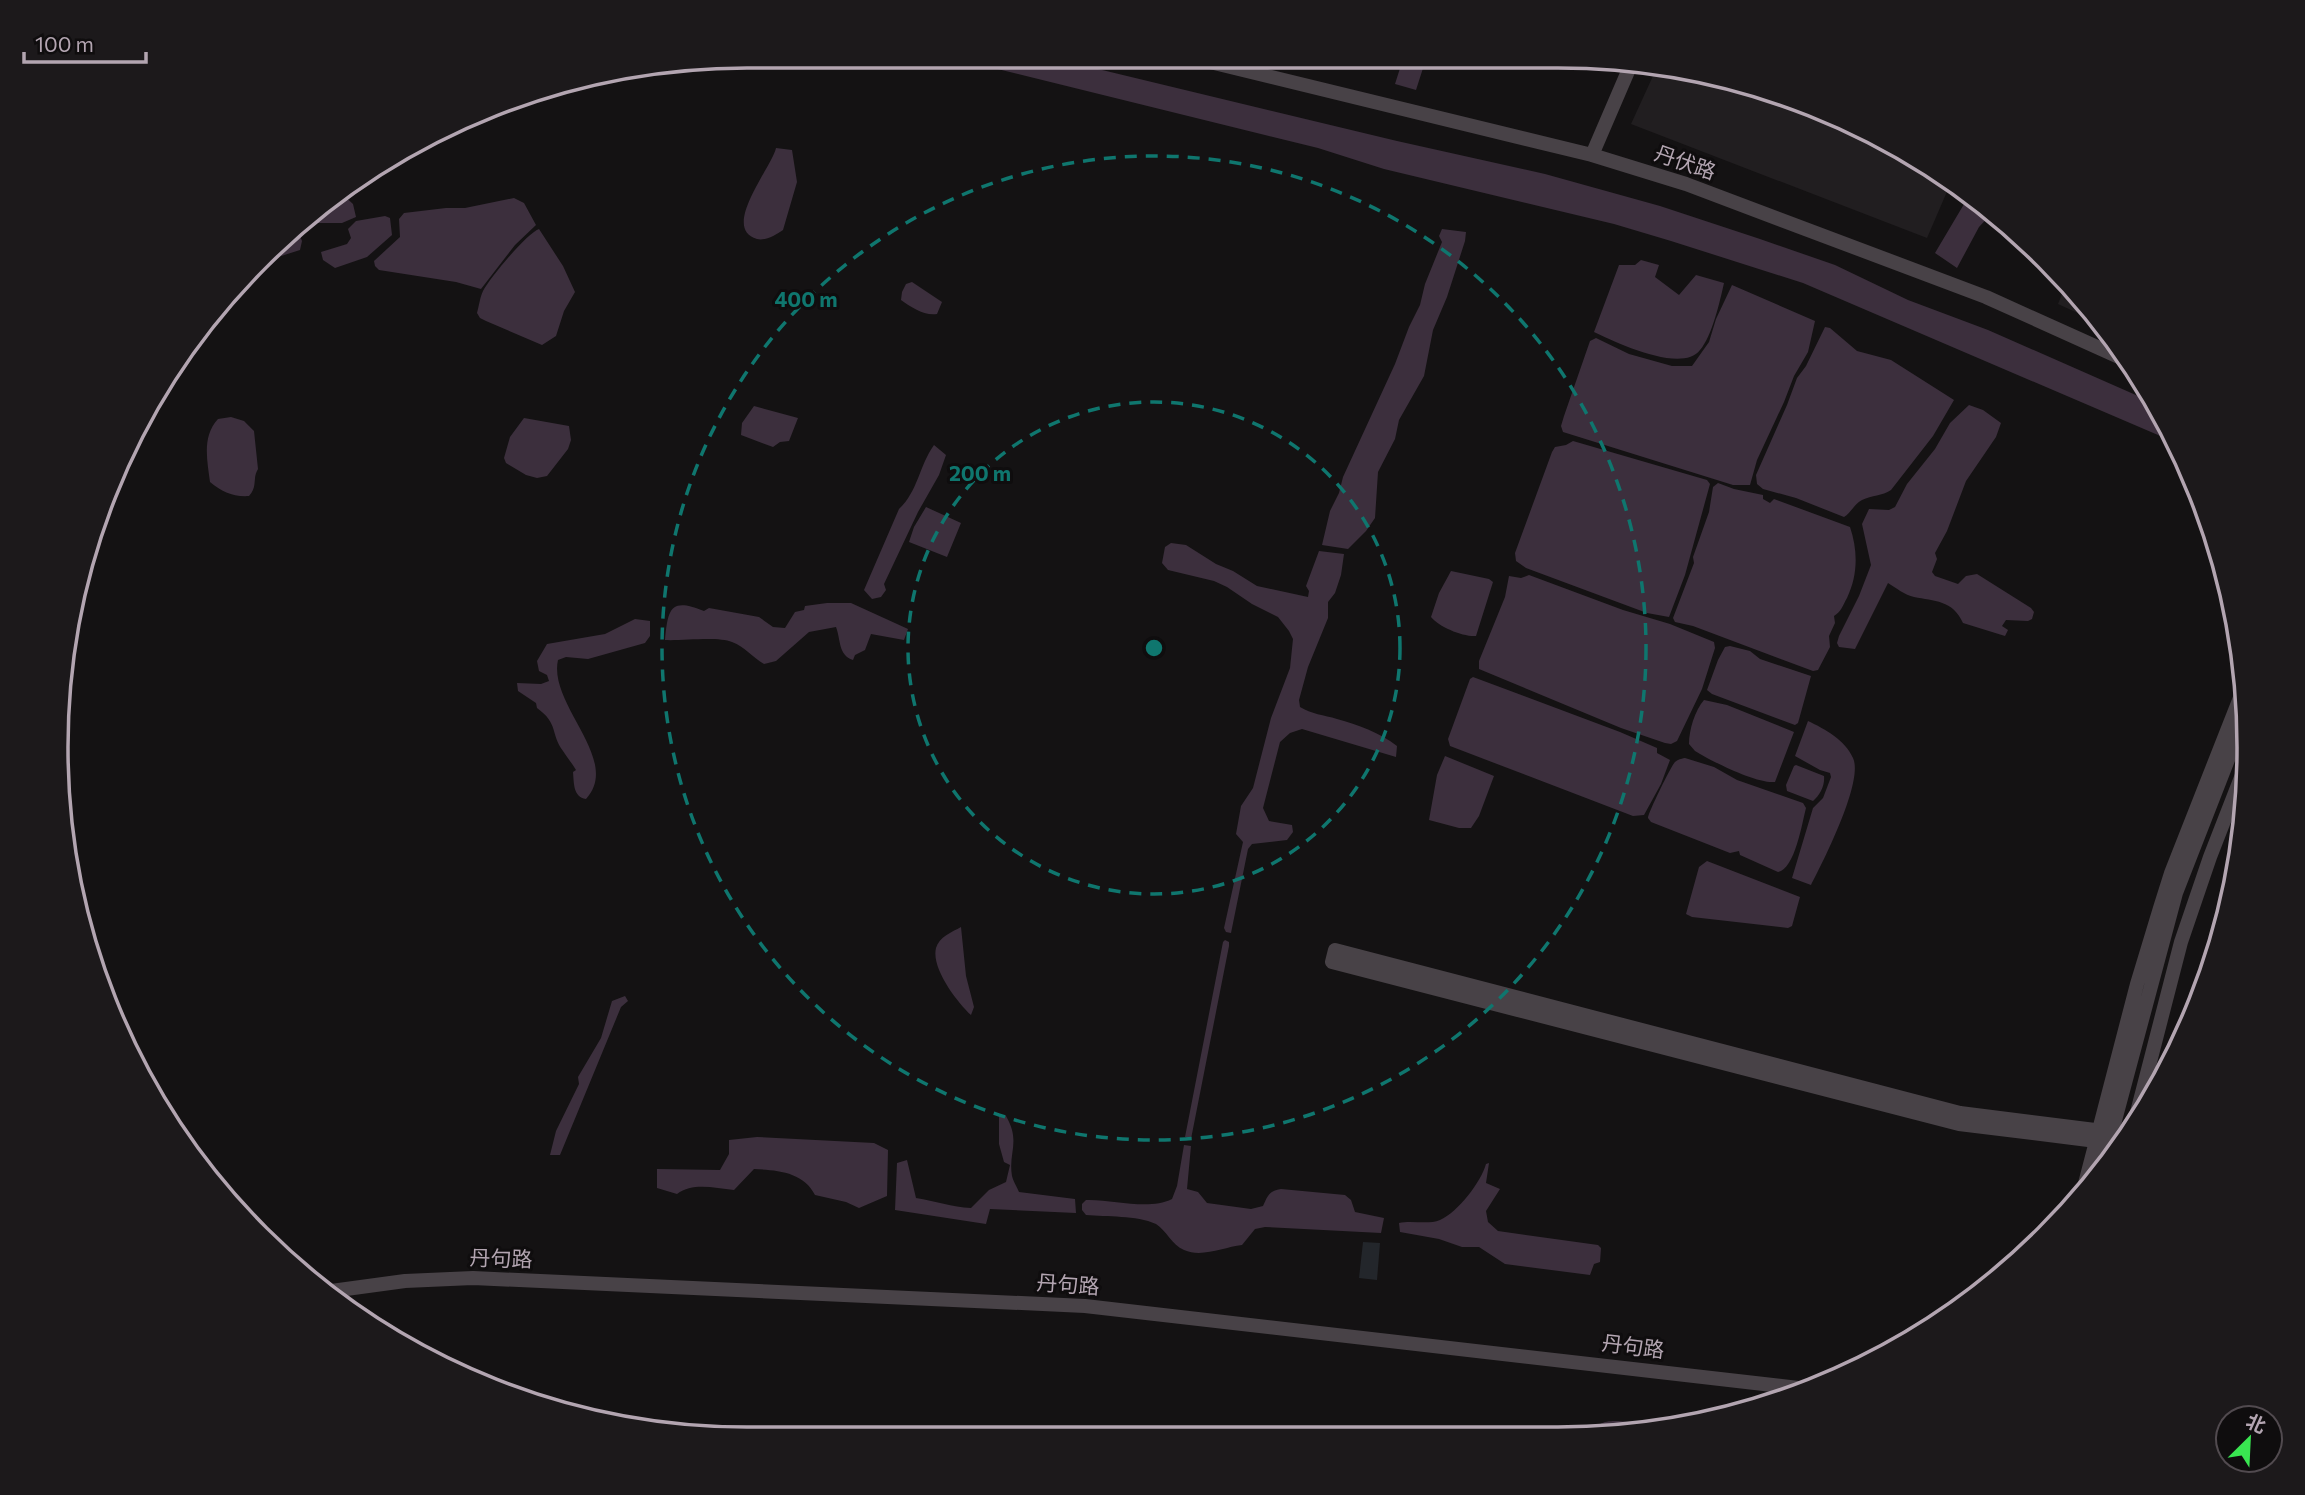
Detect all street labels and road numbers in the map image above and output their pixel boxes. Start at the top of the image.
street label: 丹伏路 [1652,140,1719,184]
street label: 丹句路 [469,1244,533,1271]
street label: 丹句路 [1036,1269,1100,1298]
street label: 丹句路 [1600,1329,1666,1362]

